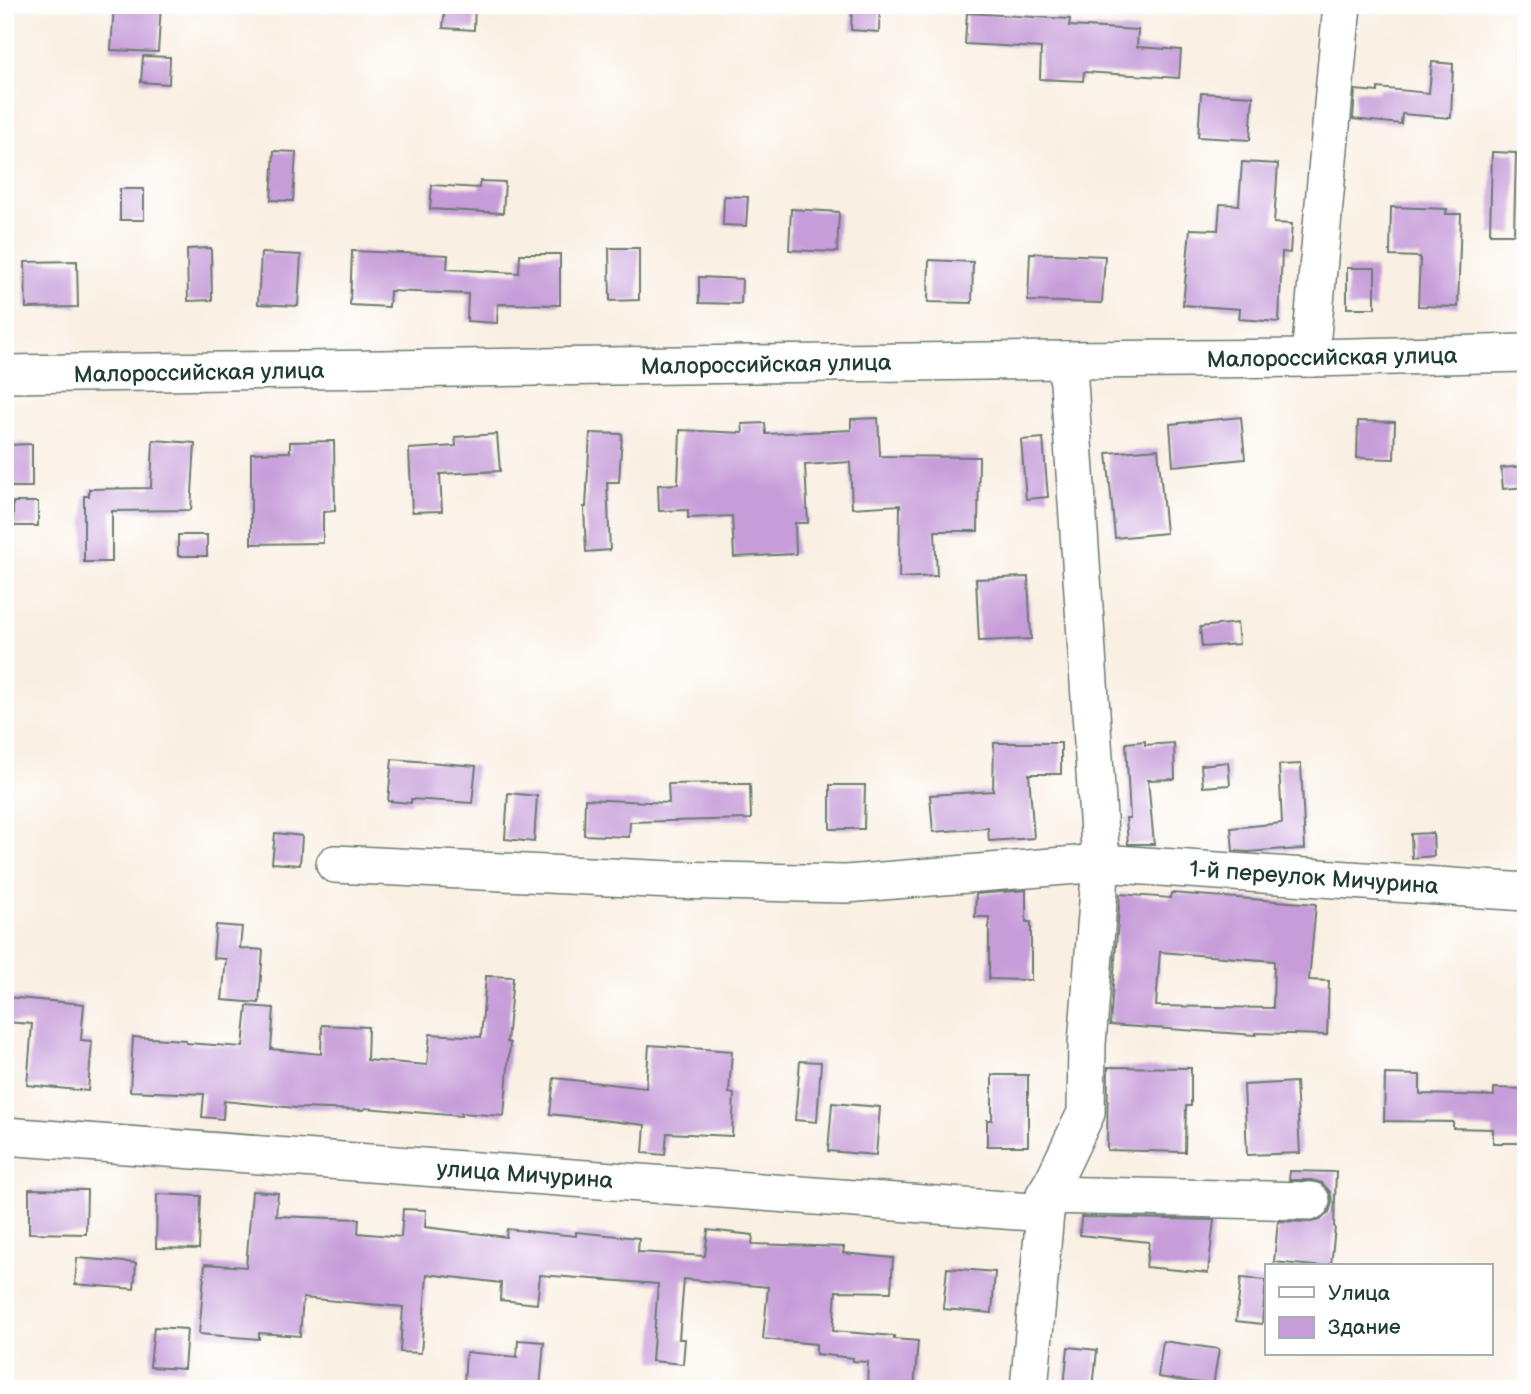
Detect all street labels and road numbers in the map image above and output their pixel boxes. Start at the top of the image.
street label: Малороссийская улица [1206,342,1458,374]
street label: Малороссийская улица [640,349,892,381]
street label: Малороссийская улица [73,357,325,389]
street label: 1-й переулок Мичурина [1188,855,1440,901]
street label: улица Мичурина [436,1155,615,1195]

